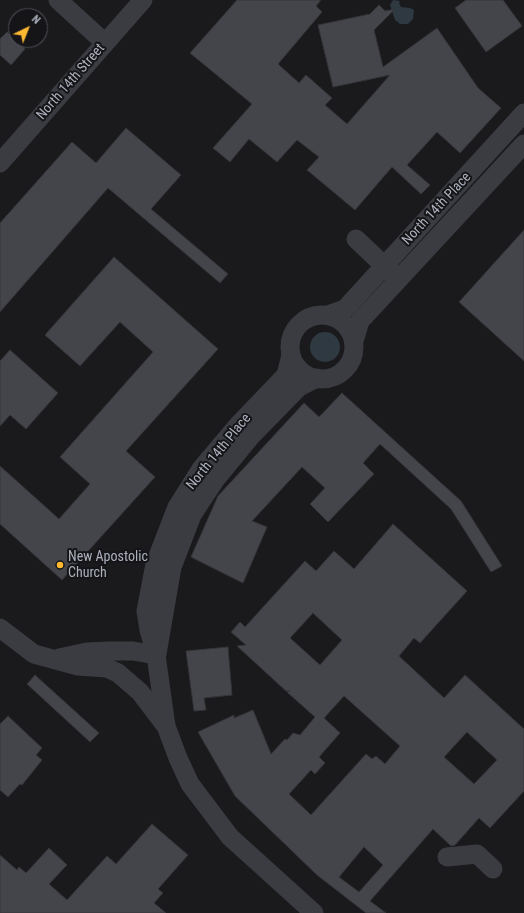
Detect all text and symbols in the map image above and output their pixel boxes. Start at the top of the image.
north arrow [8,8,48,48]
text: N [29,13,43,27]
street label: North 14th Street [33,41,109,123]
street label: North 14th Place [399,169,475,249]
street label: North 14th Place [183,411,255,493]
place label: New Apostolic Church [68,549,148,582]
marker: New Apostolic Church [55,560,65,570]

